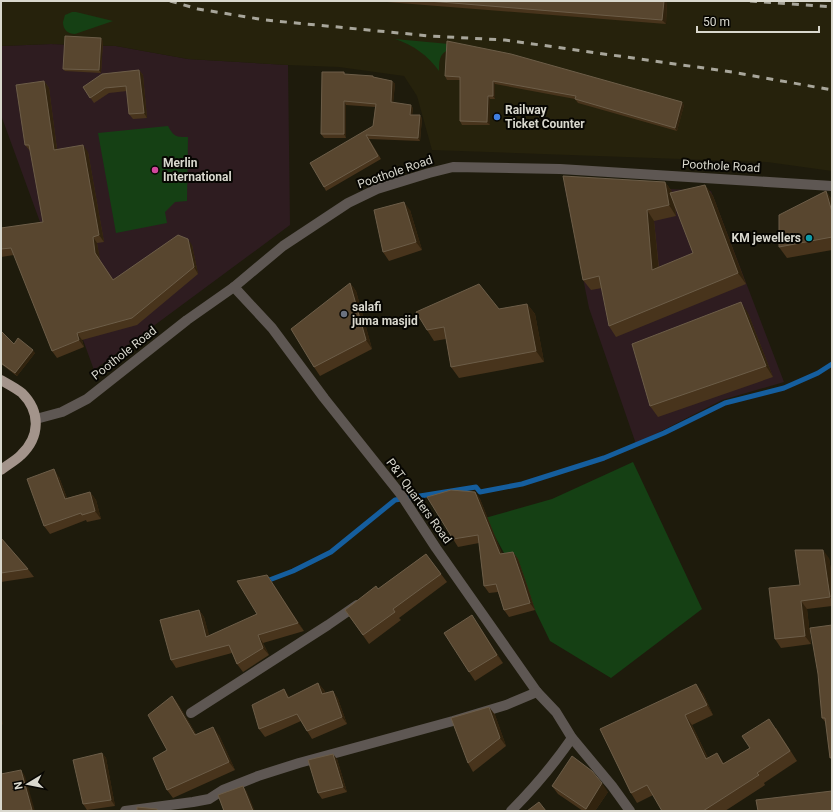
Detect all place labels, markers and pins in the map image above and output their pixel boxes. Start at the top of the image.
place label: Railway Ticket Counter [505,103,585,131]
marker: Railway Ticket Counter [492,112,502,122]
place label: Merlin International [163,156,232,184]
marker: Merlin International [150,165,160,175]
place label: KM jewellers [732,231,801,245]
marker: KM jewellers [804,233,814,243]
place label: salafi juma masjid [351,300,418,328]
marker: salafi juma masjid [339,309,349,319]

